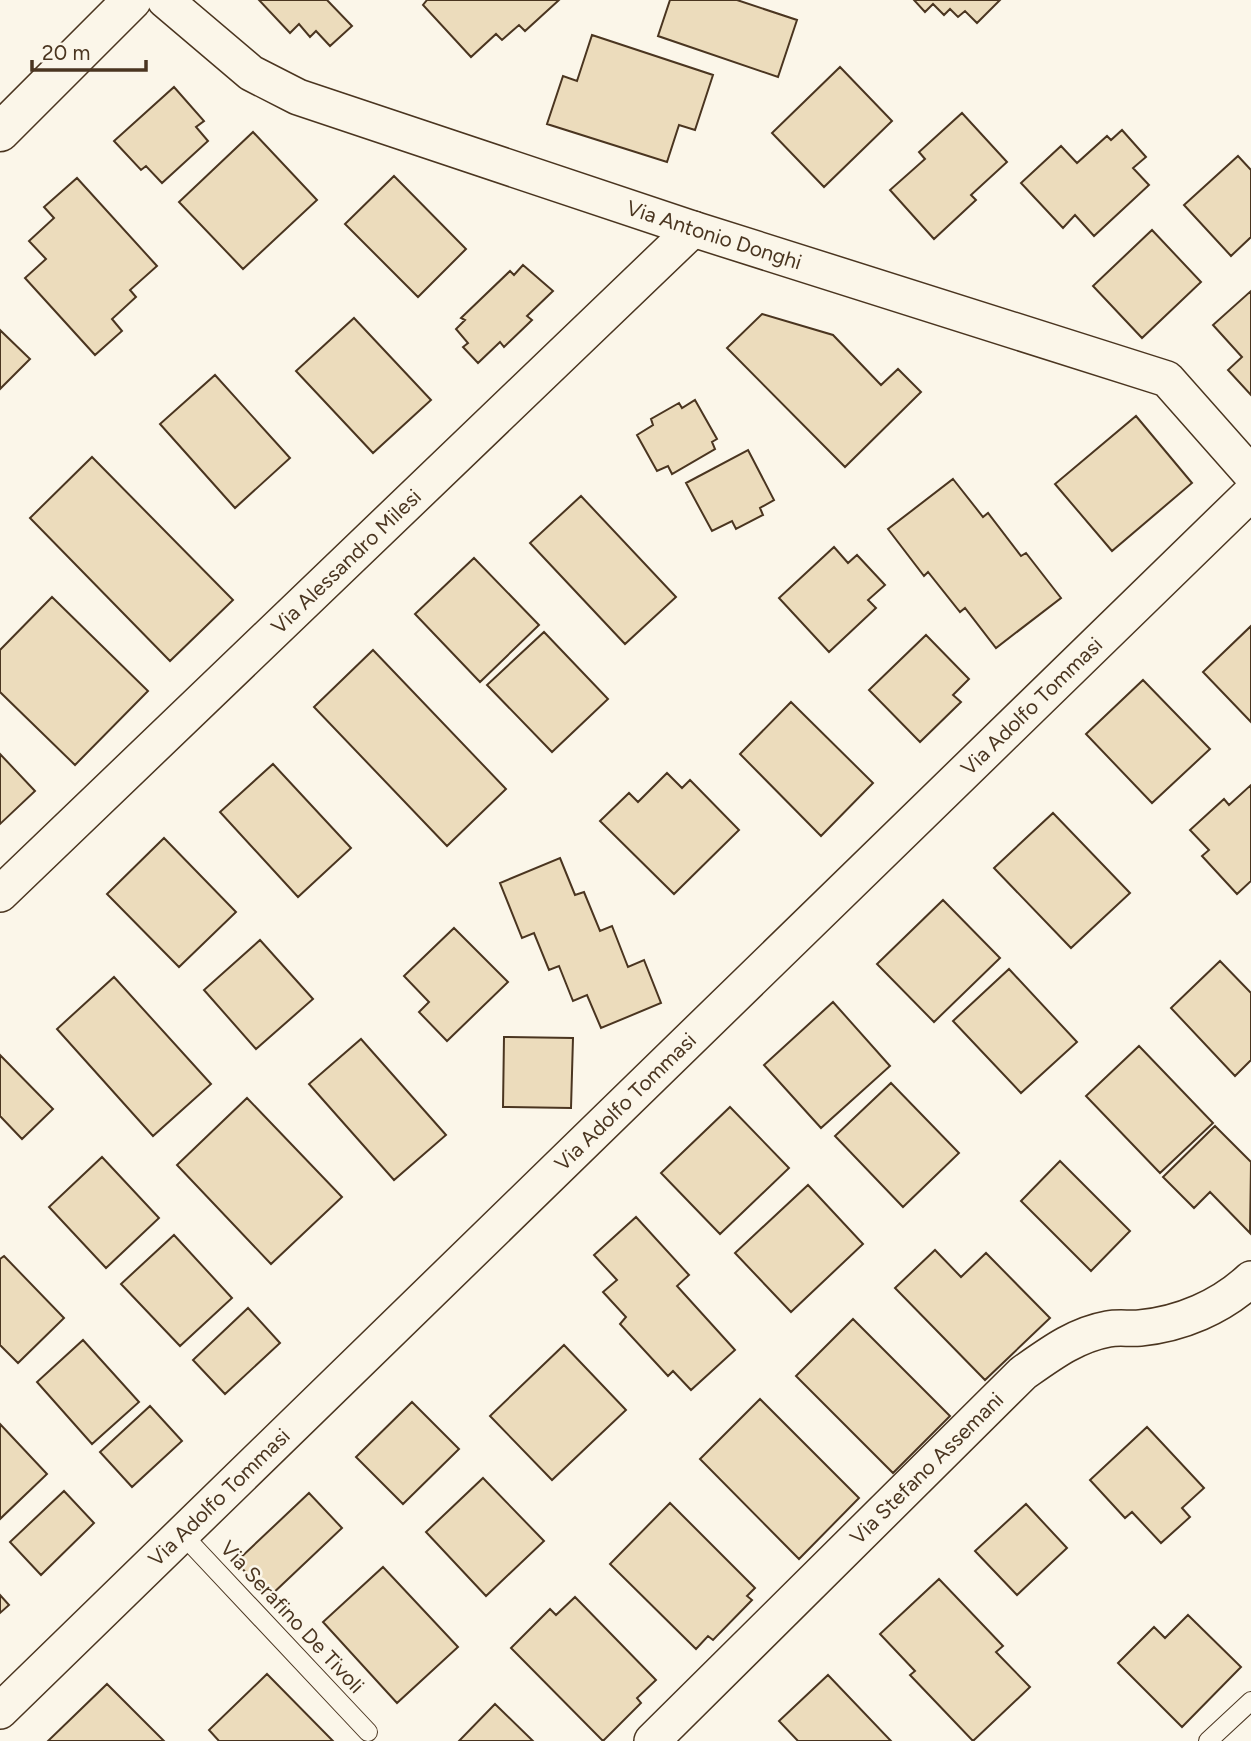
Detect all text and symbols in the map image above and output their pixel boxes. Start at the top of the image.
scale bar [32,28,145,72]
text: 20 m [42,40,90,65]
street label: Via Antonio Donghi [623,195,805,275]
street label: Via Alessandro Milesi [266,484,426,639]
street label: Via Adolfo Tommasi [956,632,1107,780]
street label: Via Adolfo Tommasi [549,1027,701,1176]
street label: Via Stefano Assemani [845,1387,1008,1549]
street label: Via Adolfo Tommasi [143,1423,295,1571]
street label: Via Serafino De Tivoli [215,1535,369,1698]

